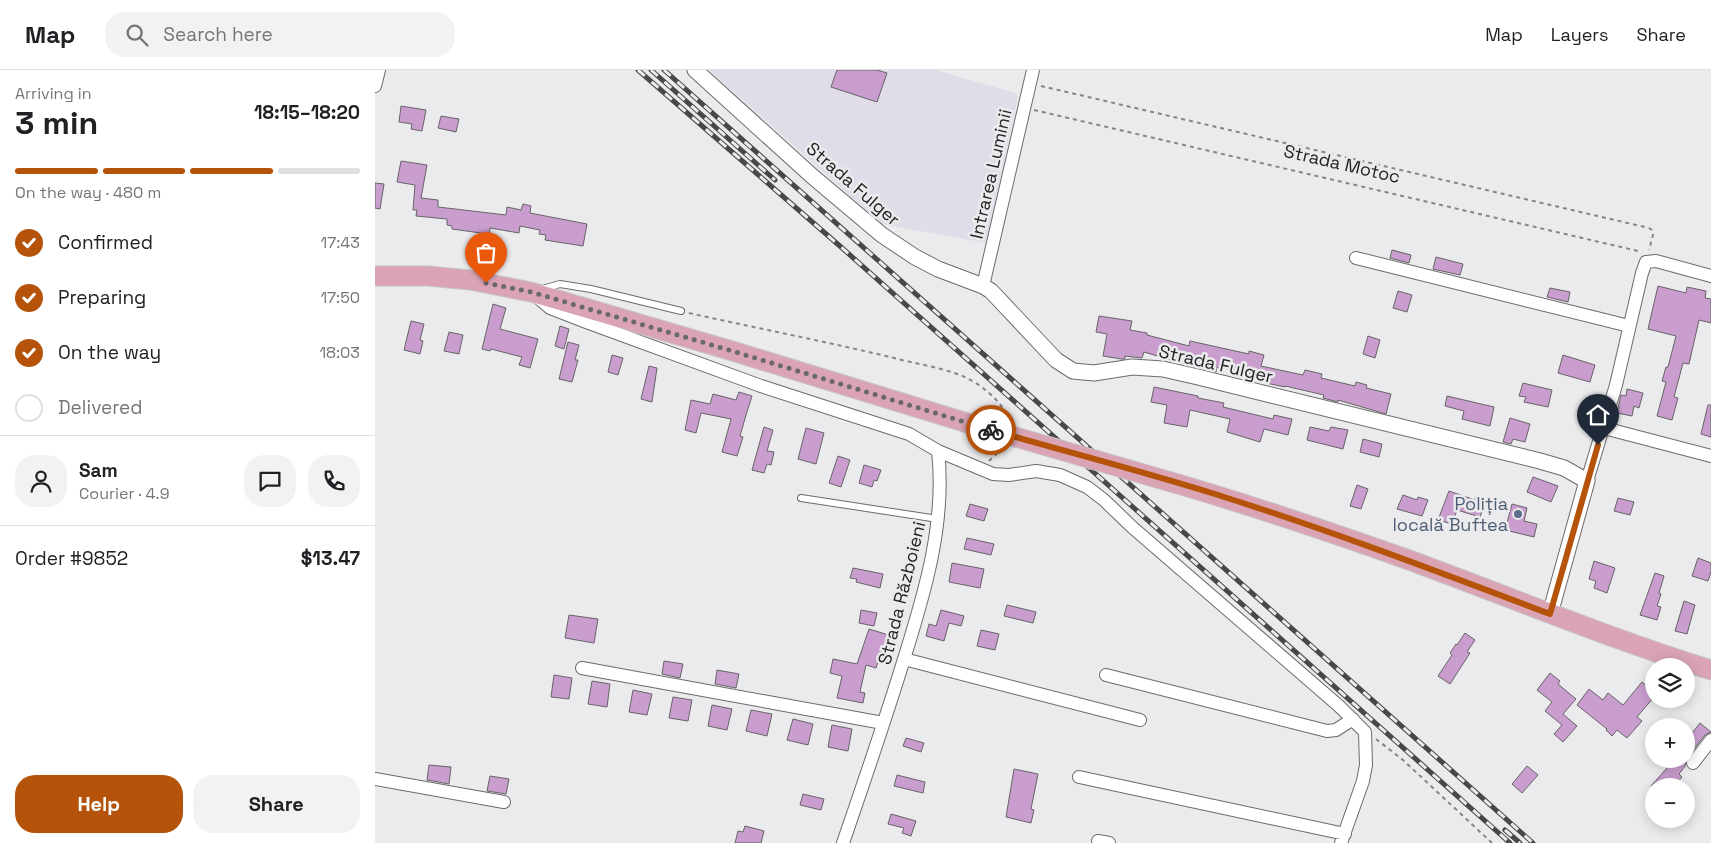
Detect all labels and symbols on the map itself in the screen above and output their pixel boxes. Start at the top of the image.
street label: Intrarea Luminii [964,107,1017,241]
street label: Strada Fulger [802,137,905,231]
street label: Strada Motoc [1282,139,1403,188]
pin [465,232,507,283]
street label: Strada Fulger [1157,339,1276,388]
pin [1577,394,1619,445]
courier [966,405,1016,455]
place label: Poliția locală Buftea [1392,492,1508,536]
marker: Poliția locală Buftea [1512,508,1524,520]
street label: Strada Războieni [873,519,930,667]

